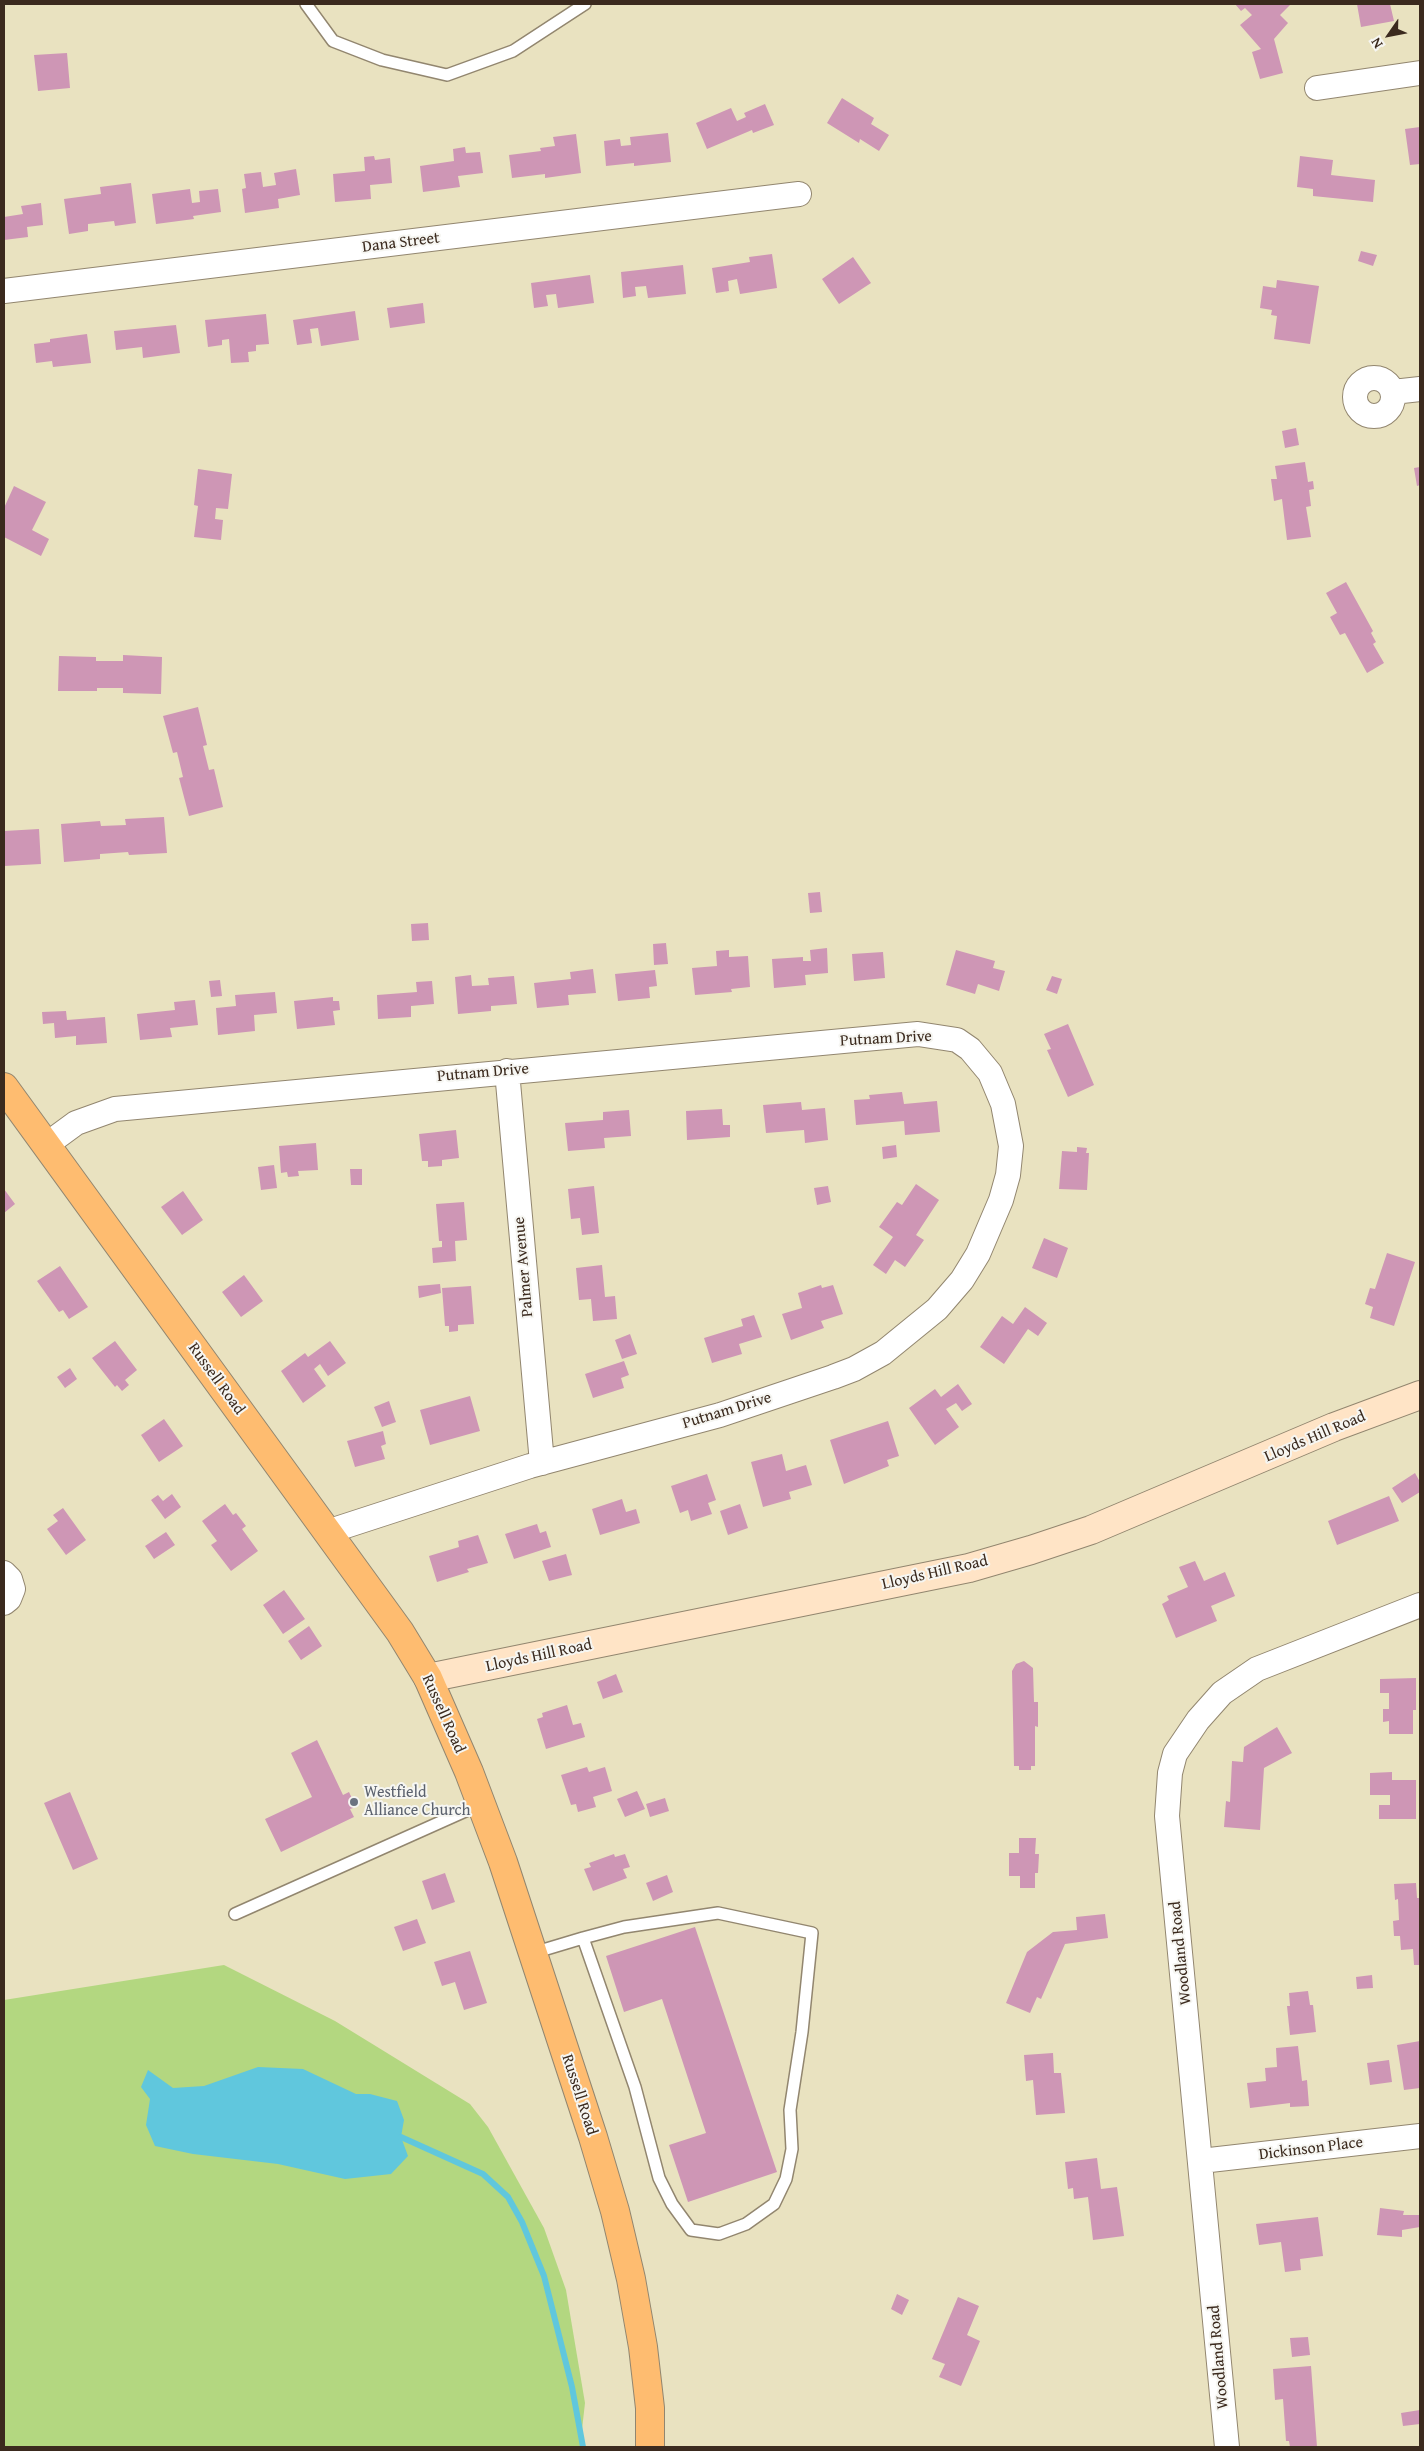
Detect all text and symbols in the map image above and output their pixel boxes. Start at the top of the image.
north arrow [1364,10,1414,60]
text: N [1365,34,1387,53]
street label: Dana Street [361,229,441,257]
street label: Putnam Drive [840,1027,932,1051]
street label: Putnam Drive [436,1059,530,1087]
street label: Palmer Avenue [510,1216,538,1318]
street label: Russell Road [184,1339,248,1419]
street label: Putnam Drive [680,1388,774,1434]
street label: Lloyds Hill Road [1262,1407,1368,1467]
street label: Lloyds Hill Road [880,1552,990,1594]
street label: Lloyds Hill Road [484,1635,594,1677]
street label: Russell Road [417,1672,469,1756]
place label: Westfield Alliance Church [364,1783,470,1821]
marker: Westfield Alliance Church [348,1796,360,1808]
street label: Woodland Road [1166,1900,1196,2006]
street label: Russell Road [557,2052,601,2138]
street label: Dickinson Place [1258,2133,1364,2165]
street label: Woodland Road [1205,2304,1233,2410]

